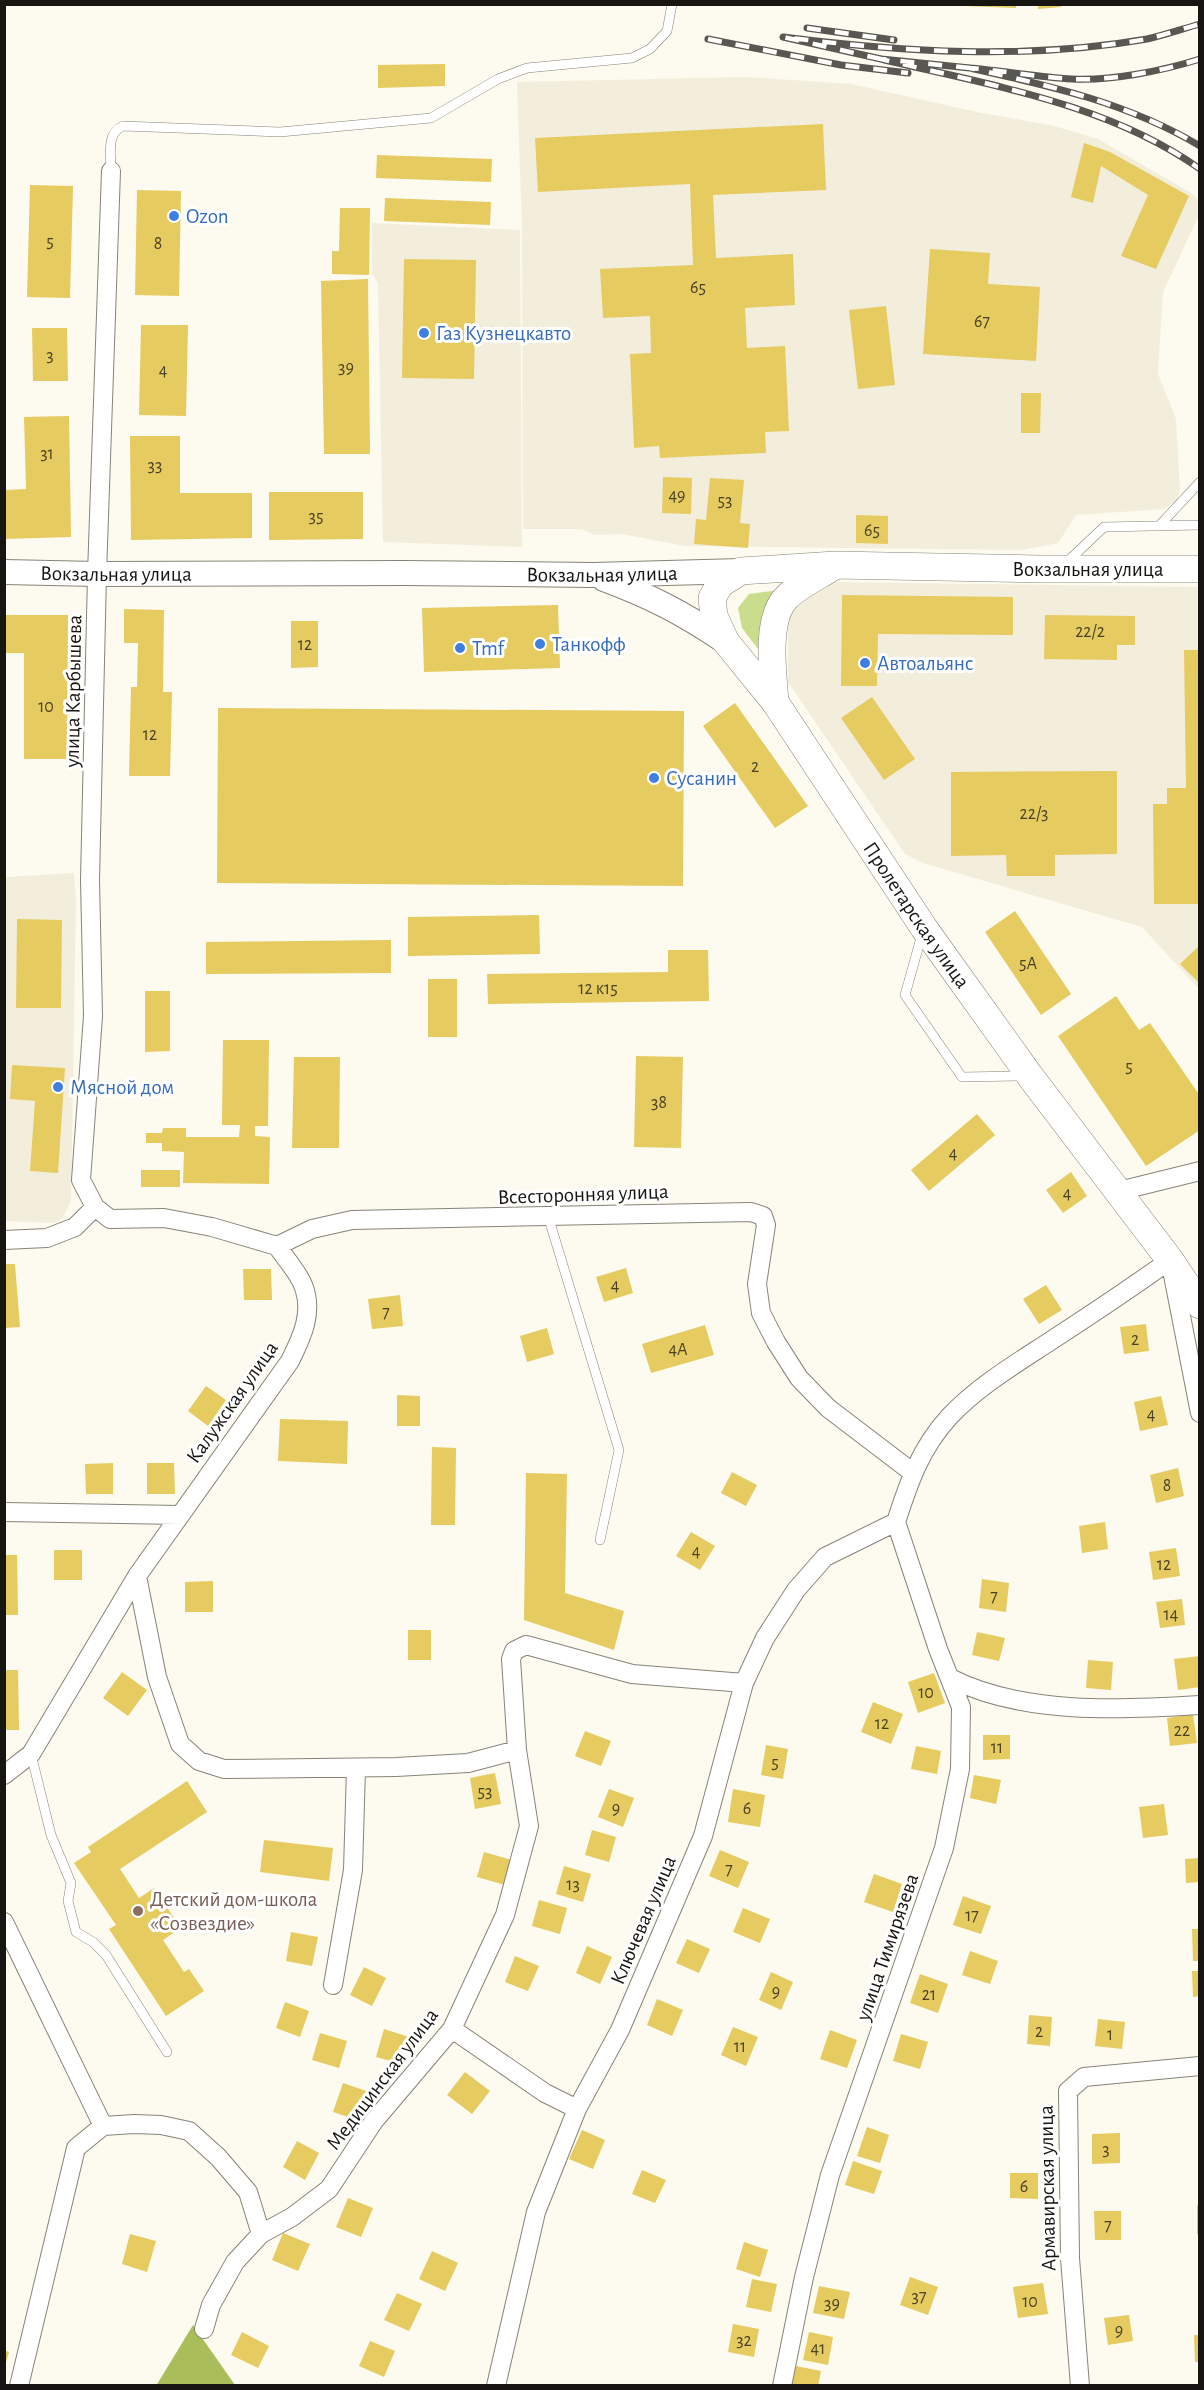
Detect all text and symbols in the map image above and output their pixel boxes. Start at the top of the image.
place label: Ozon [186,206,229,227]
marker: Ozon [167,209,181,223]
house number: 5 [46,233,54,251]
house number: 8 [154,235,162,253]
house number: 65 [690,279,706,297]
house number: 67 [974,313,990,331]
place label: Газ Кузнецкавто [436,323,571,344]
marker: Газ Кузнецкавто [417,326,431,340]
house number: 3 [46,347,54,365]
house number: 39 [338,359,354,377]
house number: 4 [159,362,168,380]
house number: 31 [40,445,54,463]
house number: 33 [148,457,162,475]
house number: 49 [668,487,686,505]
house number: 53 [718,492,732,510]
house number: 35 [309,508,323,526]
house number: 65 [864,522,880,540]
street label: Вокзальная улица [1012,559,1164,580]
street label: Вокзальная улица [40,563,192,585]
street label: Вокзальная улица [526,563,678,586]
street label: улица Карбышева [62,614,85,769]
house number: 22/2 [1075,623,1105,641]
place label: Танкофф [552,634,626,655]
house number: 12 [298,636,312,654]
marker: Танкофф [533,637,547,651]
place label: Tmf [472,638,506,659]
marker: Tmf [453,641,467,655]
place label: Автоальянс [877,653,974,674]
marker: Автоальянс [858,656,872,670]
house number: 10 [38,698,54,716]
house number: 12 [143,726,157,744]
house number: 2 [751,758,759,776]
place label: Сусанин [666,768,737,789]
marker: Сусанин [647,771,661,785]
house number: 22/3 [1020,805,1048,823]
street label: Пролетарская улица [859,838,974,993]
house number: 5А [1019,955,1037,973]
house number: 12 к15 [578,980,618,998]
house number: 5 [1125,1058,1133,1076]
place label: Мясной дом [70,1077,174,1098]
marker: Мясной дом [51,1080,65,1094]
house number: 38 [651,1094,667,1112]
house number: 4 [949,1145,958,1163]
street label: Всесторонняя улица [497,1181,669,1208]
house number: 4 [1063,1185,1072,1203]
house number: 4 [611,1277,620,1295]
house number: 7 [382,1304,390,1322]
house number: 2 [1131,1331,1139,1349]
street label: Калужская улица [183,1337,282,1467]
house number: 4А [668,1341,688,1359]
house number: 4 [1147,1406,1156,1424]
house number: 8 [1163,1477,1171,1495]
house number: 4 [692,1543,701,1561]
house number: 12 [1157,1556,1171,1574]
house number: 7 [990,1588,998,1606]
house number: 14 [1164,1606,1179,1624]
house number: 10 [918,1684,934,1702]
house number: 12 [875,1715,889,1733]
house number: 22 [1174,1722,1190,1740]
house number: 11 [991,1739,1003,1757]
house number: 5 [771,1754,779,1772]
house number: 53 [478,1783,492,1801]
house number: 9 [612,1800,620,1818]
house number: 6 [743,1800,751,1818]
street label: Ключевая улица [607,1852,680,1988]
house number: 7 [725,1861,733,1879]
street label: улица Тимирязева [852,1871,923,2024]
house number: 13 [566,1876,580,1894]
place label: Детский дом-школа «Созвездие» [150,1889,318,1934]
marker: Детский дом-школа «Созвездие» [131,1904,145,1918]
house number: 17 [965,1907,979,1925]
house number: 9 [772,1983,780,2001]
house number: 21 [922,1986,936,2004]
street label: Медицинская улица [322,2004,443,2154]
house number: 2 [1035,2023,1043,2041]
house number: 1 [1107,2026,1113,2044]
house number: 11 [734,2038,746,2056]
street label: Армавирская улица [1036,2104,1059,2271]
house number: 3 [1102,2141,1110,2159]
house number: 6 [1020,2178,1028,2196]
house number: 7 [1104,2217,1112,2235]
house number: 37 [912,2288,926,2306]
house number: 10 [1022,2293,1038,2311]
house number: 39 [824,2295,840,2313]
house number: 9 [1115,2322,1123,2340]
house number: 32 [736,2332,752,2350]
house number: 41 [811,2340,825,2358]

